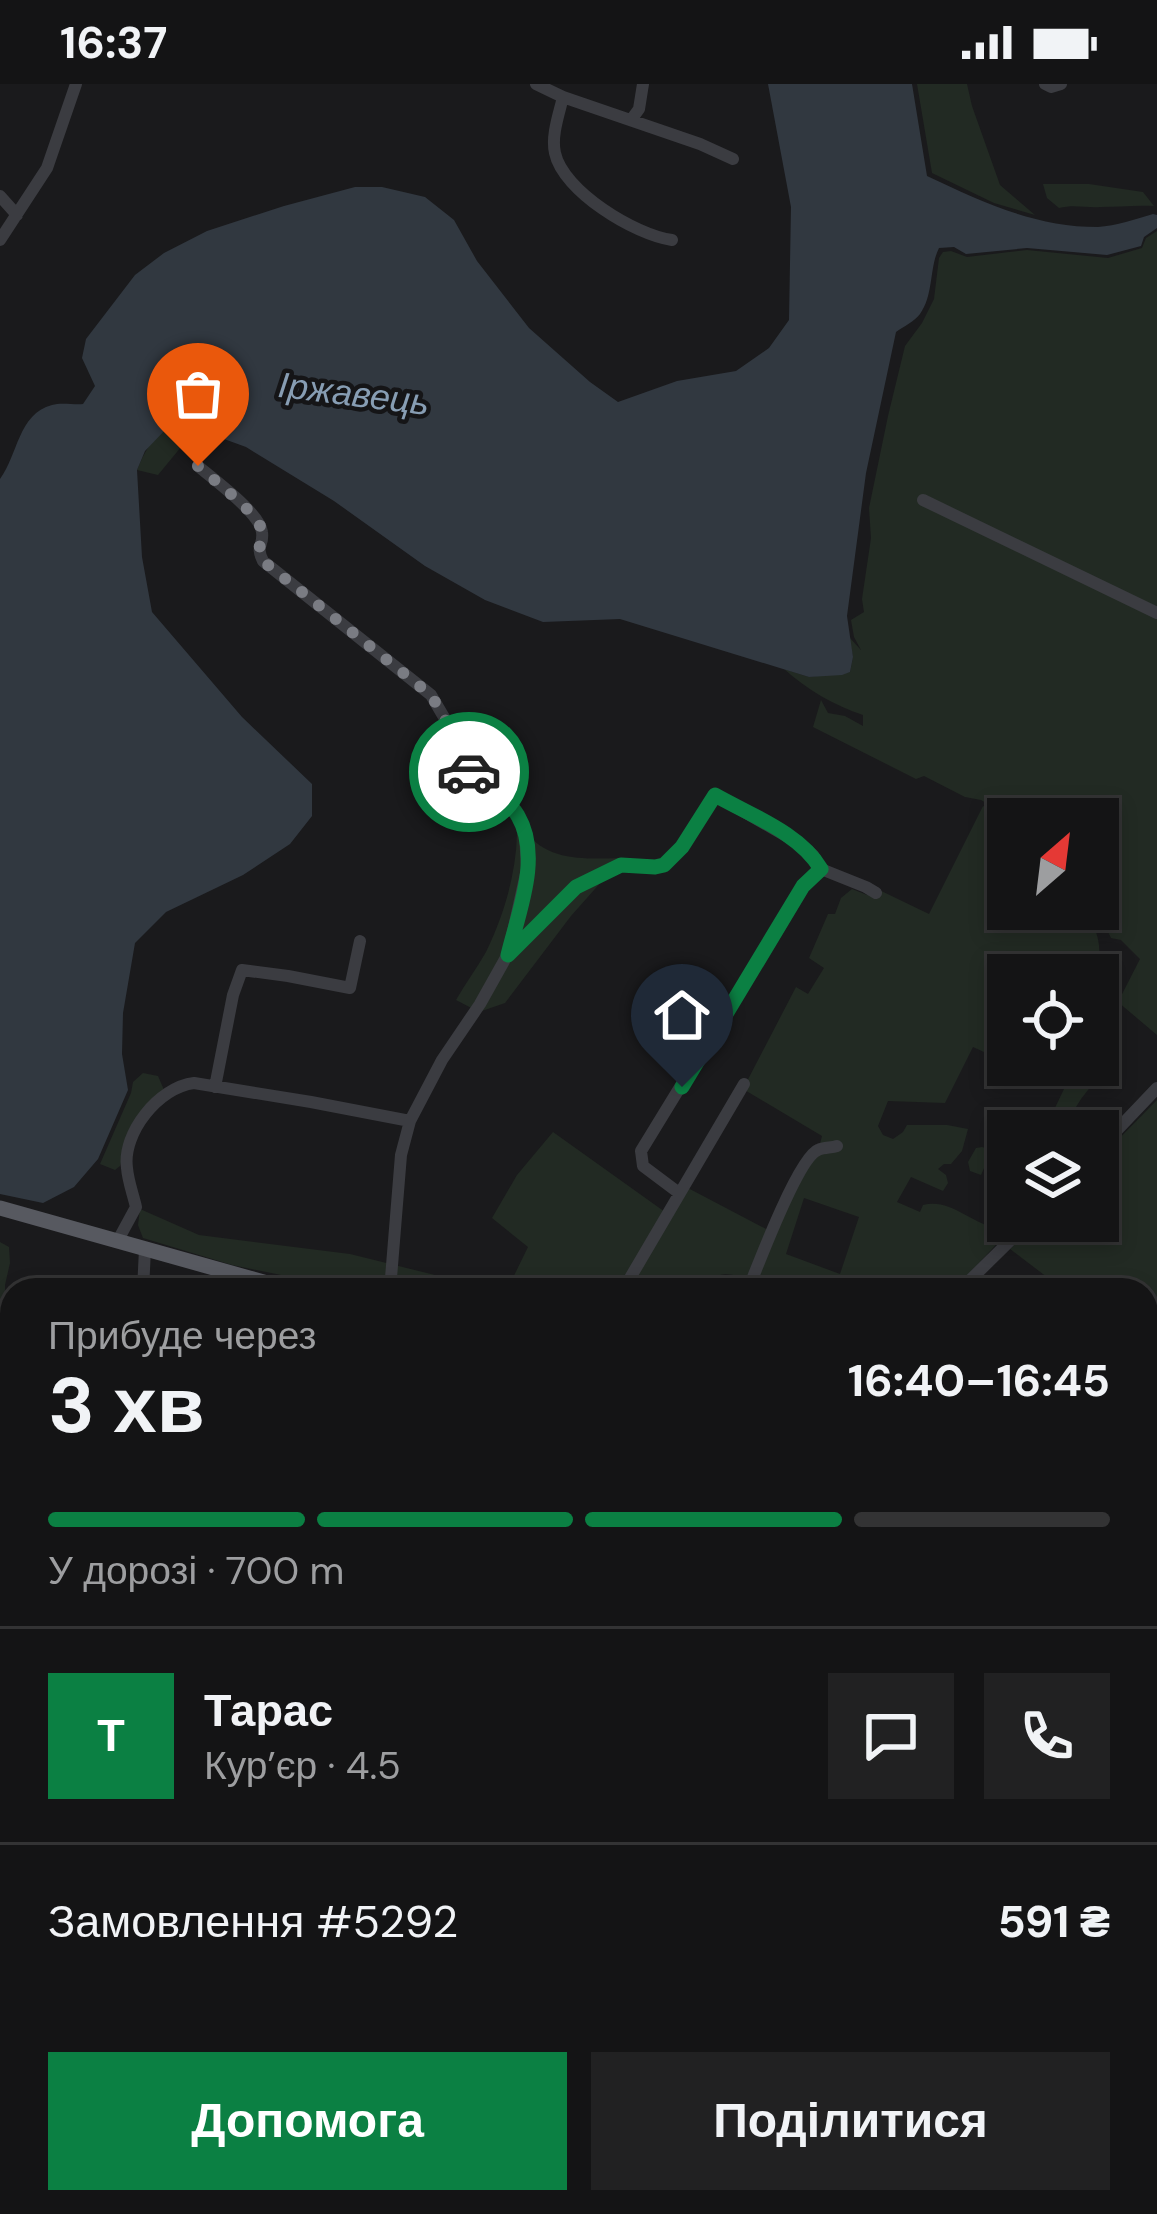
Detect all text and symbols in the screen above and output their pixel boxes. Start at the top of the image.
text: 16:37 [60,13,167,72]
pin [147,343,249,466]
icon: bag [165,361,231,427]
water label: Іржавець [276,361,432,426]
courier [409,712,529,832]
icon: car [436,739,502,805]
north arrow [987,798,1119,930]
map controls [987,798,1119,1242]
button: locate [987,954,1119,1086]
pin [631,964,733,1087]
icon: home [649,982,715,1048]
button: layers [987,1110,1119,1242]
text: Прибуде через [48,1310,316,1361]
text: 16:40–16:45 [848,1351,1110,1410]
text: 3 хв [48,1355,205,1456]
text: У дорозі · 700 m [48,1545,344,1596]
button: chat [828,1673,954,1799]
button: phone [984,1673,1110,1799]
text: Тарас [204,1681,333,1740]
text: Т [97,1706,125,1765]
text: Кур’єр · 4.5 [204,1740,401,1791]
text: Замовлення #5292 [48,1892,458,1951]
text: 591 ₴ [998,1892,1110,1951]
button: Допомога [48,2052,567,2190]
button: Поділитися [591,2052,1110,2190]

